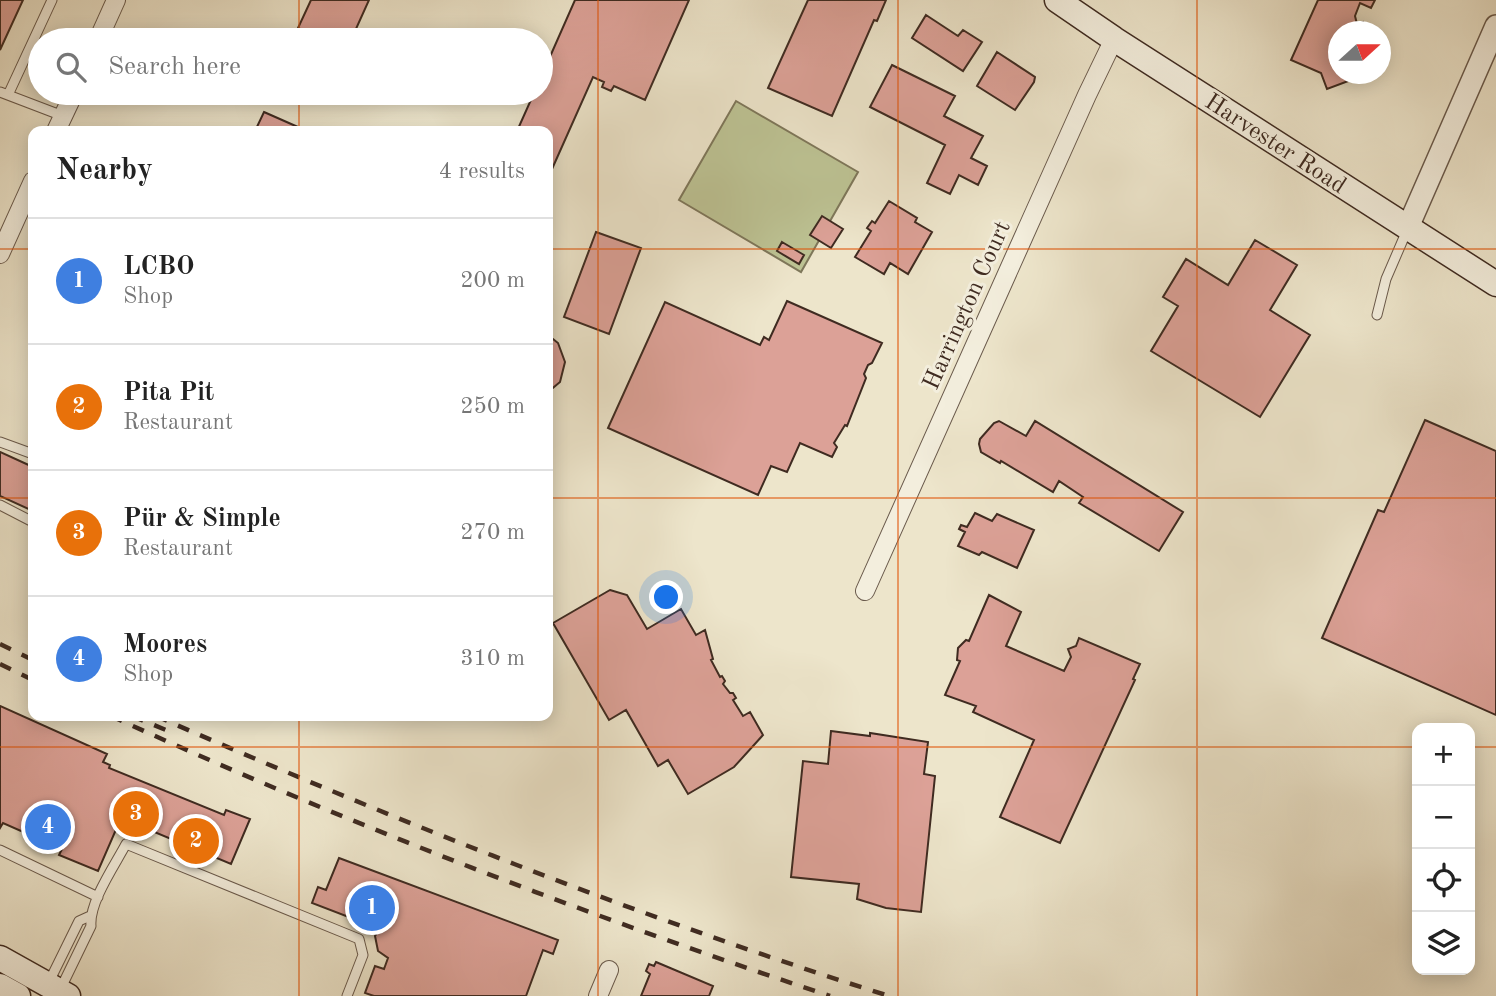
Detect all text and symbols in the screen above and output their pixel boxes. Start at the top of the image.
north arrow [1328,21,1391,84]
search box [28,28,553,105]
icon: search [52,48,90,86]
text: Search here [108,54,241,80]
street label: Harvester Road [1200,90,1350,199]
text: Nearby [56,156,153,186]
text: 4 results [439,160,525,183]
street label: Harrington Court [920,218,1016,394]
text: LCBO [123,254,195,280]
text: 1 [72,269,86,292]
text: 200 m [460,269,525,292]
text: Shop [123,285,173,308]
text: Pita Pit [123,380,214,406]
text: 2 [72,395,86,418]
text: 250 m [460,395,525,418]
text: Restaurant [123,411,233,434]
text: Pür & Simple [123,506,281,532]
text: 3 [72,521,86,544]
text: 270 m [460,521,525,544]
text: Restaurant [123,537,233,560]
your location [649,580,683,614]
text: Moores [123,632,207,658]
text: 4 [72,647,86,670]
text: 310 m [460,647,525,670]
text: Shop [123,663,173,686]
map controls [1412,723,1475,975]
button: + [1412,723,1475,786]
button: − [1412,786,1475,849]
pin: 3 [113,788,159,840]
pin: 4 [25,801,71,853]
pin: 2 [173,815,219,867]
button: locate [1412,849,1475,912]
pin: 1 [349,882,395,934]
button: layers [1412,912,1475,975]

